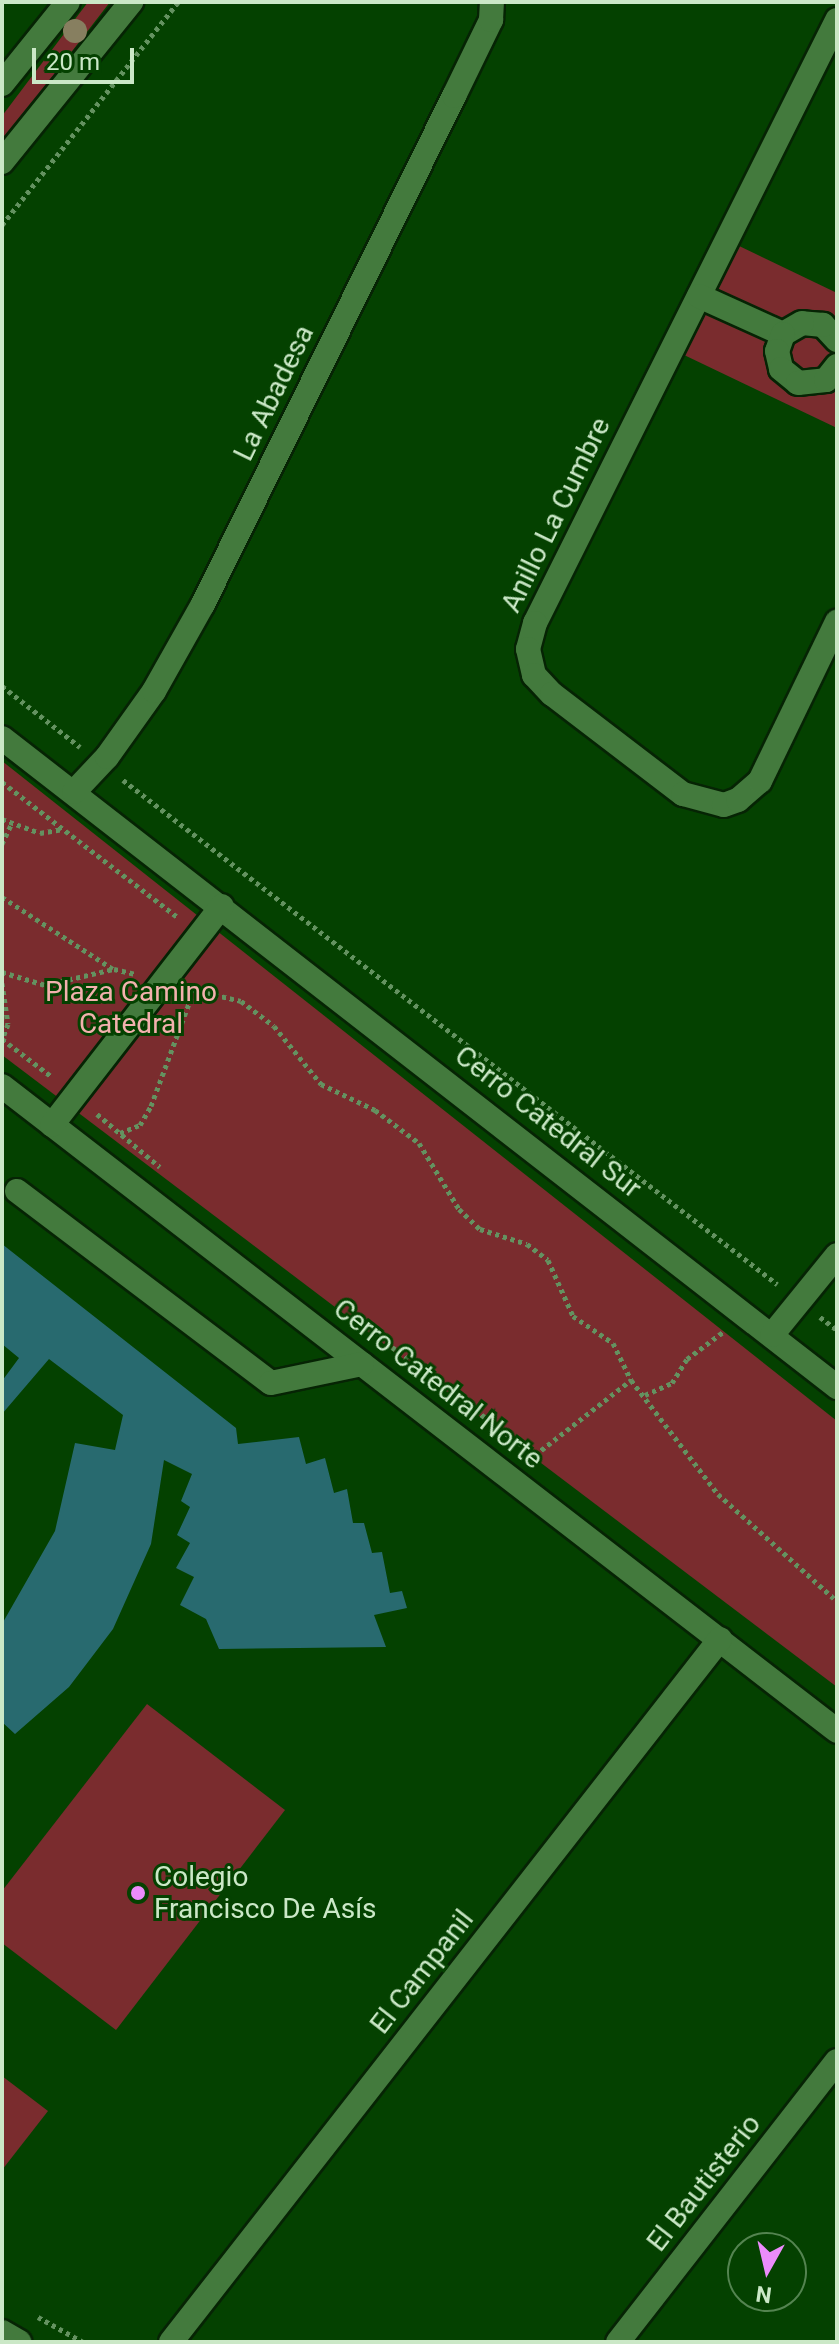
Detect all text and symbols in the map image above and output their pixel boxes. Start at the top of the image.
scale bar [36,32,138,82]
text: 20 m [46,48,100,76]
street label: La Abadesa [227,320,321,466]
street label: Anillo La Cumbre [494,412,618,618]
park label: Plaza Camino Catedral [45,975,217,1041]
street label: Cerro Catedral Sur [448,1039,648,1205]
street label: Cerro Catedral Norte [327,1292,549,1476]
place label: Colegio Francisco De Asís [154,1860,377,1926]
marker: Colegio Francisco De Asís [129,1884,147,1902]
street label: El Campanil [363,1903,481,2041]
street label: El Bautisterio [640,2108,768,2258]
north arrow [727,2232,807,2312]
text: N [754,2281,773,2308]

